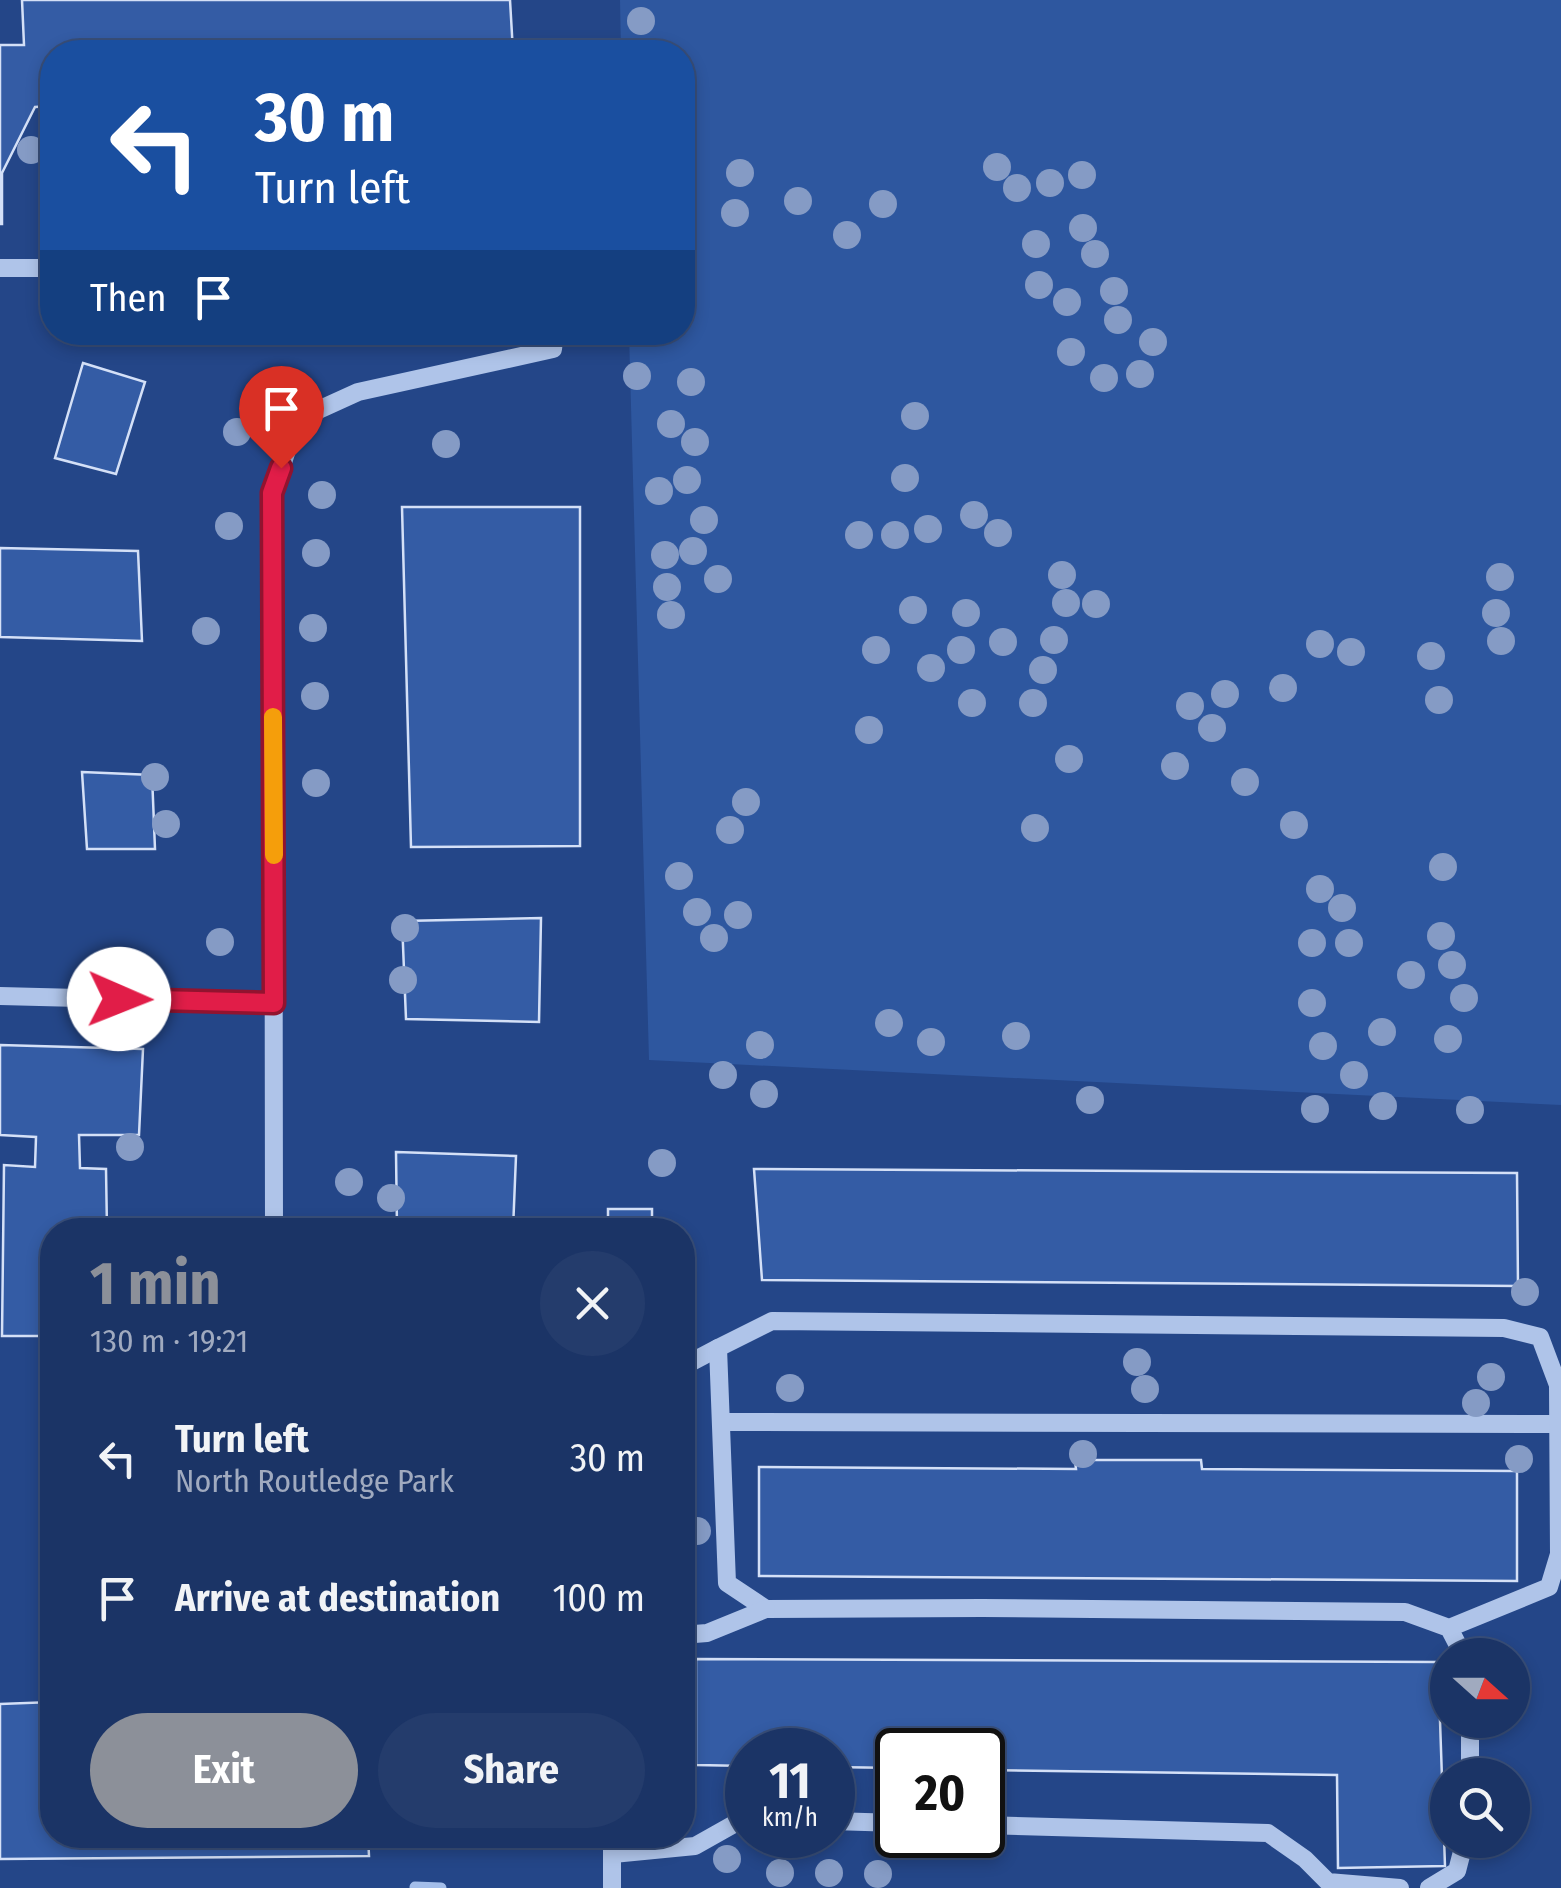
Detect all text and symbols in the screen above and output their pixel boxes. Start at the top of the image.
text: 30 m [255,76,394,160]
icon: left [90,80,220,210]
text: Turn left [255,161,410,215]
icon: arrive [186,270,241,325]
text: Then [90,275,166,321]
pin [239,366,324,469]
icon: arrive [254,381,309,436]
position arrow [67,947,171,1051]
text: 1 min [90,1248,221,1320]
button: close [540,1251,645,1356]
text: 130 m · 19:21 [90,1322,248,1360]
text: Turn left [175,1416,309,1462]
icon: left [90,1431,145,1486]
text: 30 m [570,1435,645,1481]
text: North Routledge Park [175,1462,454,1500]
icon: arrive [90,1571,145,1626]
text: Arrive at destination [175,1575,500,1621]
text: 100 m [552,1575,645,1621]
north arrow [1430,1638,1530,1738]
map controls [1430,1638,1530,1858]
button: Exit [90,1713,358,1828]
button: Share [378,1713,645,1828]
speed limit sign: 20 [875,1728,1005,1858]
text: 11 [769,1751,811,1811]
button: search [1430,1758,1530,1858]
text: km/h [762,1803,818,1833]

